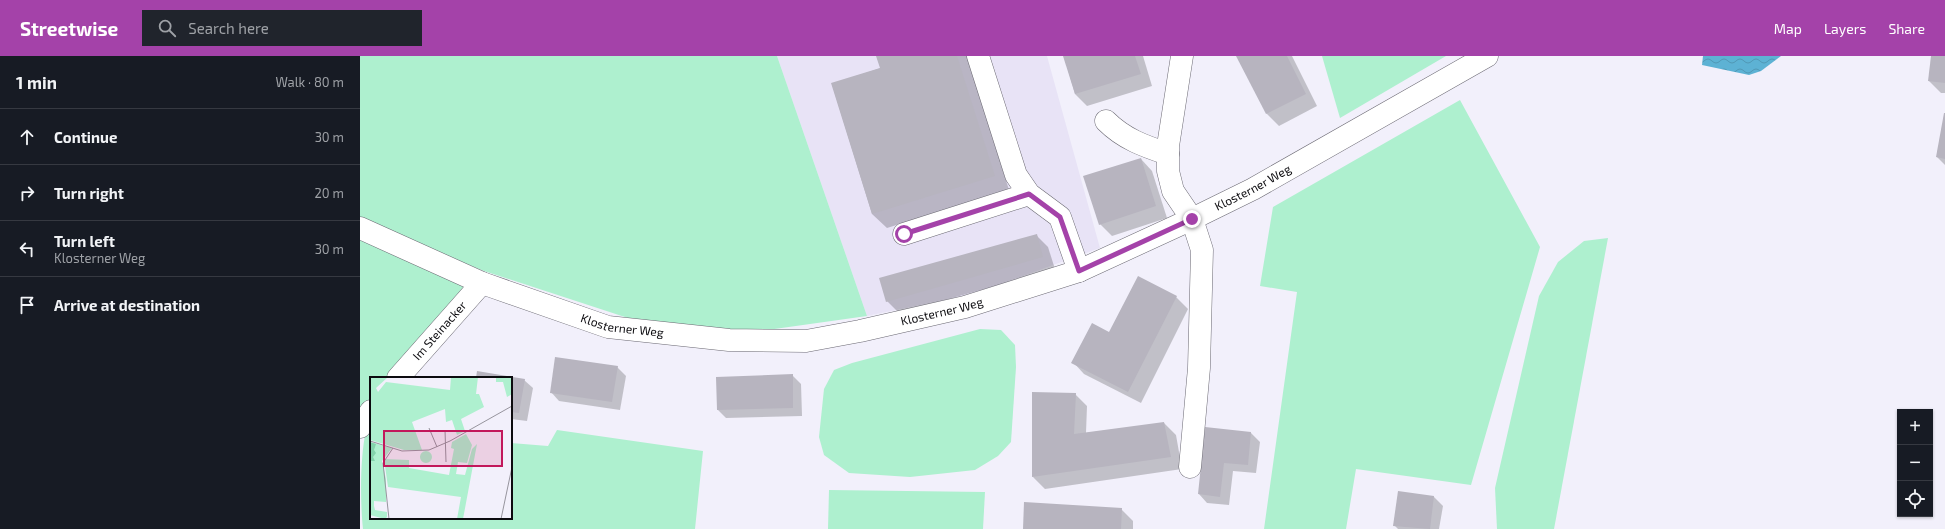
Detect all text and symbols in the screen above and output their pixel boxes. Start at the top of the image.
search box [142,10,422,46]
text: Streetwise [20,17,118,40]
icon: search [156,17,178,39]
text: Search here [188,19,269,37]
text: Map [1774,20,1802,37]
text: Layers [1824,20,1866,37]
text: Share [1888,20,1925,37]
text: 1 min [16,72,57,92]
text: Walk · 80 m [275,74,344,90]
icon: ahead [16,126,38,148]
text: Continue [54,128,117,146]
text: 30 m [315,129,344,145]
street label: Klosterner Weg [1212,161,1293,213]
icon: right [16,182,38,204]
text: Turn right [54,184,124,202]
text: 20 m [315,185,344,201]
route end [1183,210,1201,228]
route start [895,225,913,243]
text: Turn left [54,232,115,250]
icon: left [16,238,38,260]
text: 30 m [315,241,344,257]
text: Klosterner Weg [54,250,145,266]
icon: arrive [16,294,38,316]
street label: Klosterner Weg [899,294,985,328]
text: Arrive at destination [54,296,200,314]
street label: Im Steinacker [409,298,469,362]
street label: Klosterner Weg [579,310,665,339]
inset map [370,377,512,519]
map controls [1897,409,1933,517]
button: + [1897,409,1933,445]
button: − [1897,445,1933,481]
button: locate [1897,481,1933,517]

